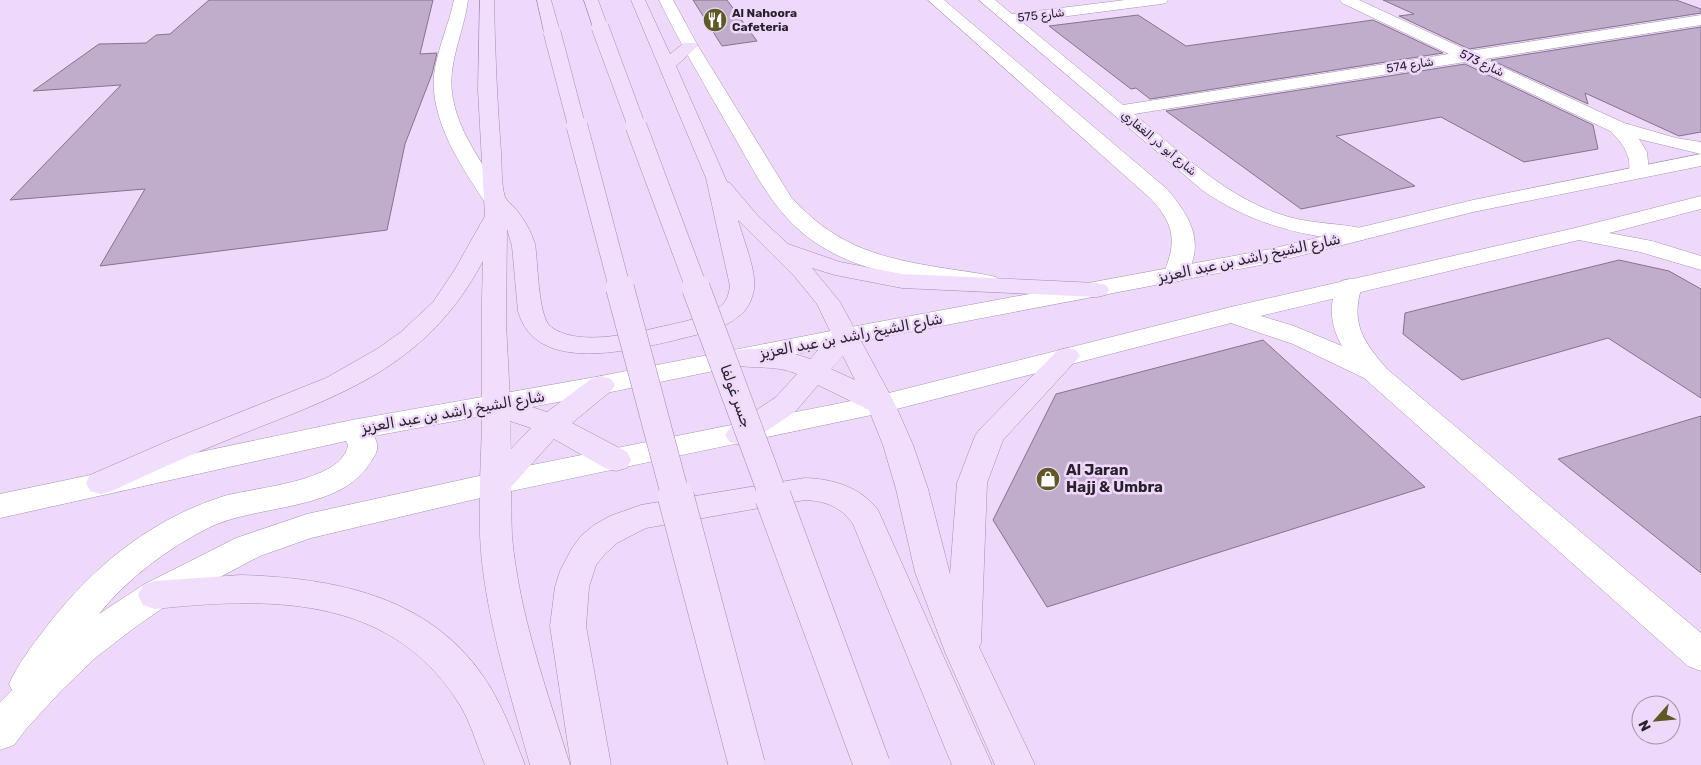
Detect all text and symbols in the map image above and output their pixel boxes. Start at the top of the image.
street label: شارع 575 [1017,5,1066,27]
place label: Al Nahoora Cafeteria [732,6,797,34]
restaurant icon: Al Nahoora Cafeteria [702,7,728,33]
street label: شارع 573 [1457,47,1506,81]
street label: شارع 574 [1385,54,1435,78]
street label: شارع أبو ذر الغفاري [1117,108,1199,180]
street label: شارع الشيخ راشد بن عبد العزيز [1155,230,1342,288]
street label: شارع الشيخ راشد بن عبد العزيز [757,309,944,365]
street label: جسر غولفا [716,362,756,430]
street label: شارع الشيخ راشد بن عبد العزيز [359,387,547,439]
place label: Al Jaran Hajj & Umbra [1066,461,1163,496]
shop icon: Al Jaran Hajj & Umbra [1035,466,1061,492]
north arrow [1631,695,1681,745]
text: N [1635,717,1655,734]

